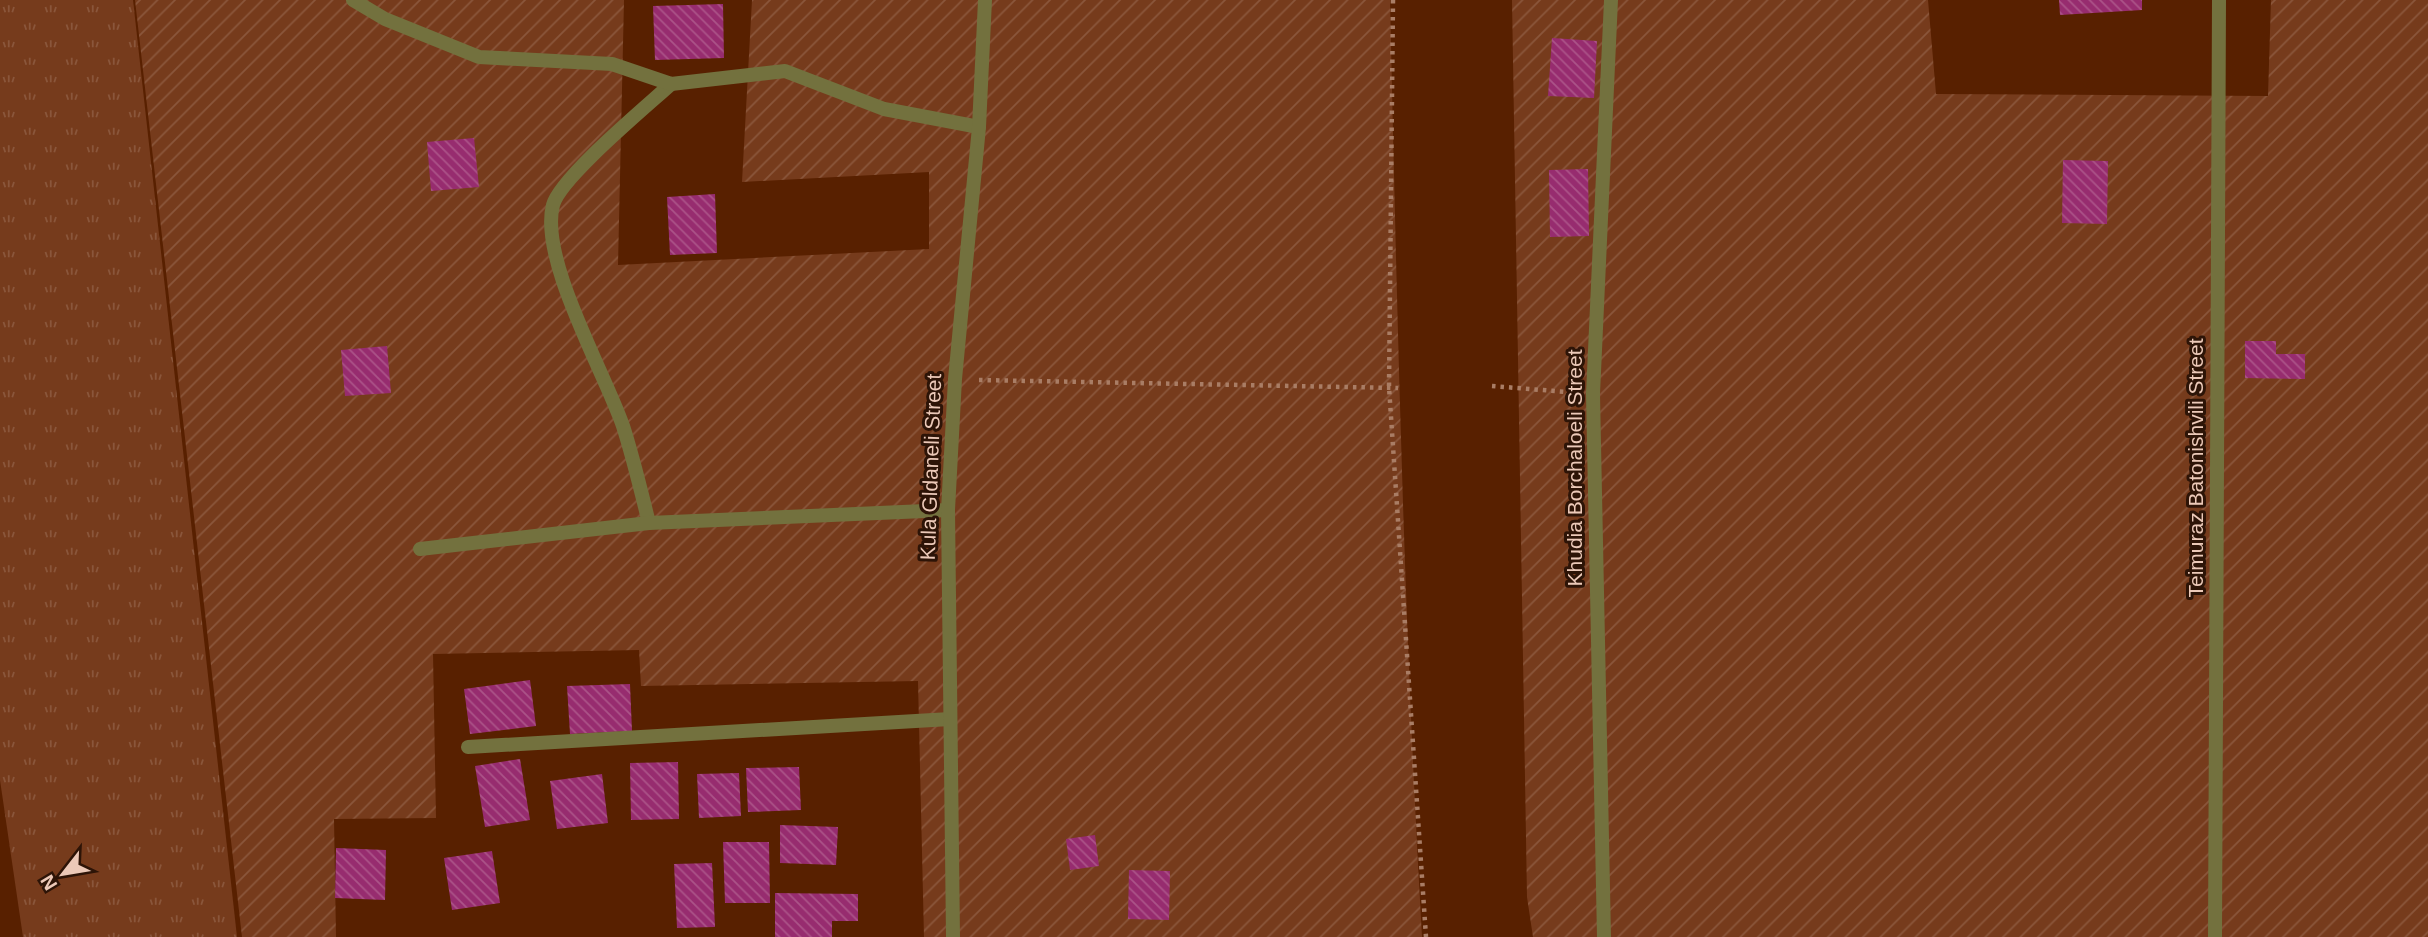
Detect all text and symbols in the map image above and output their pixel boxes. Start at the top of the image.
street label: Teimuraz Batonishvili Street [2184,338,2207,598]
street label: Khudia Borchaloeli Street [1563,349,1586,586]
street label: Kula Gldaneli Street [916,373,945,561]
north arrow [28,839,98,909]
text: N [36,871,61,894]

